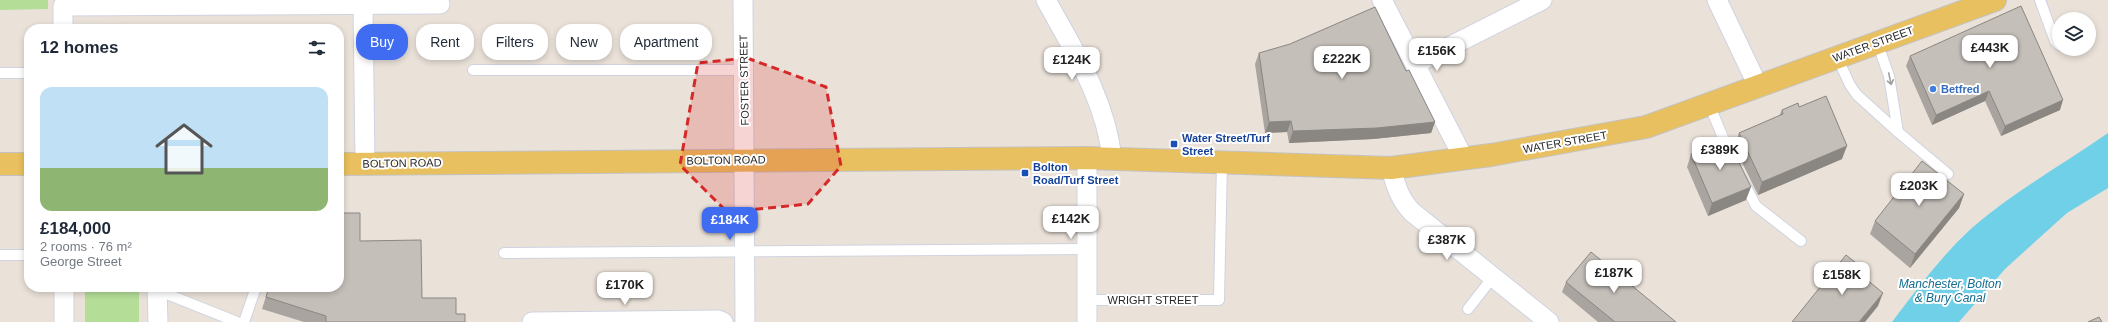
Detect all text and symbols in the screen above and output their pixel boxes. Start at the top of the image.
map controls [2052,12,2096,56]
button: layers [2052,12,2096,56]
chip: Buy [356,24,408,60]
chip: Rent [416,24,474,60]
chip: Filters [482,24,548,60]
chip: New [556,24,612,60]
chip: Apartment [620,24,712,60]
street label: WATER STREET [1831,24,1915,64]
street label: FOSTER STREET [737,34,751,126]
pin: £443K [1962,35,2018,69]
icon: filters [306,37,328,59]
text: 12 homes [40,38,118,57]
pin: £156K [1409,38,1465,72]
text: £443K [1971,40,2009,55]
text: £156K [1418,43,1456,58]
pin: £222K [1314,46,1370,80]
pin: £124K [1044,47,1100,81]
text: £222K [1323,51,1361,66]
text: £124K [1053,52,1091,67]
one-way arrow [1886,72,1894,85]
place label: Betfred [1941,83,1980,95]
marker: Betfred [1928,84,1938,94]
icon: home [148,113,220,185]
street label: WATER STREET [1522,129,1608,155]
place label: Water Street/Turf Street [1182,132,1270,157]
pin: £389K [1692,137,1748,171]
marker: Water Street/Turf Street [1169,139,1179,149]
text: £389K [1701,142,1739,157]
street label: BOLTON ROAD [686,153,766,167]
street label: BOLTON ROAD [362,156,442,170]
place label: Bolton Road/Turf Street [1033,161,1119,186]
marker: Bolton Road/Turf Street [1020,168,1030,178]
pin: £203K [1891,173,1947,207]
text: £203K [1900,178,1938,193]
pin: £142K [1043,206,1099,240]
pin: £184K [702,207,758,241]
text: £142K [1052,211,1090,226]
text: £184K [711,212,749,227]
text: £184,000 [40,219,111,238]
pin: £387K [1419,227,1475,261]
text: £387K [1428,232,1466,247]
text: 2 rooms · 76 m² [40,239,132,254]
text: George Street [40,254,122,269]
pin: £187K [1586,260,1642,294]
pin: £158K [1814,262,1870,296]
text: £187K [1595,265,1633,280]
text: £158K [1823,267,1861,282]
pin: £170K [597,272,653,306]
text: £170K [606,277,644,292]
water label: Manchester, Bolton & Bury Canal [1899,277,2002,305]
street label: WRIGHT STREET [1108,294,1199,306]

